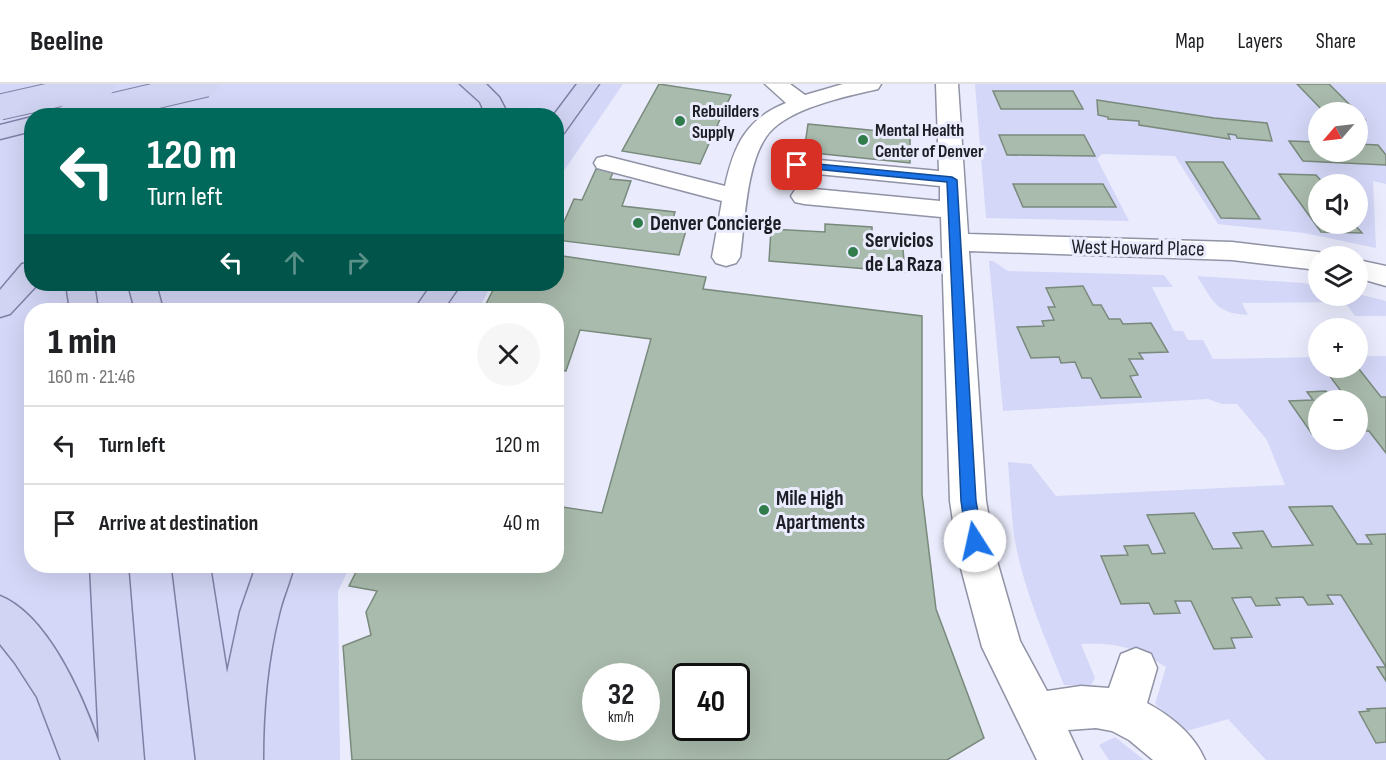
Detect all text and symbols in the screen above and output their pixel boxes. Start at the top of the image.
text: Beeline [30,25,103,58]
text: Map [1175,29,1204,54]
text: Layers [1237,29,1283,54]
text: Share [1316,29,1356,54]
place label: Rebuilders Supply [692,101,759,143]
north arrow [1308,102,1368,162]
map controls [1308,102,1368,450]
marker: Rebuilders Supply [673,114,687,128]
place label: Mental Health Center of Denver [875,120,984,162]
text: 120 m [147,130,237,181]
icon: left [48,132,126,210]
marker: Mental Health Center of Denver [856,133,870,147]
pin [771,139,822,190]
icon: arrive [780,148,813,181]
button: sound [1308,174,1368,234]
text: Turn left [147,181,223,213]
place label: Denver Concierge [650,211,781,236]
marker: Denver Concierge [631,216,645,230]
place label: Servicios de La Raza [865,228,942,277]
street label: West Howard Place [1071,234,1205,262]
marker: Servicios de La Raza [846,245,860,259]
icon: left [215,246,248,279]
icon: ahead [278,246,311,279]
icon: right [341,246,374,279]
button: layers [1308,246,1368,306]
button: + [1308,318,1368,378]
text: 1 min [48,321,116,364]
button: close [477,323,540,386]
text: 160 m · 21:46 [48,365,135,389]
button: − [1308,390,1368,450]
icon: left [48,429,81,462]
text: Turn left [99,432,165,459]
text: 120 m [496,432,540,459]
place label: Mile High Apartments [775,486,865,535]
marker: Mile High Apartments [757,503,771,517]
icon: arrive [48,507,81,540]
position arrow [943,509,1007,573]
text: Arrive at destination [99,510,258,537]
text: 40 m [503,510,540,537]
speed limit sign: 40 [672,663,750,741]
text: 32 [608,677,634,713]
text: km/h [608,708,634,727]

